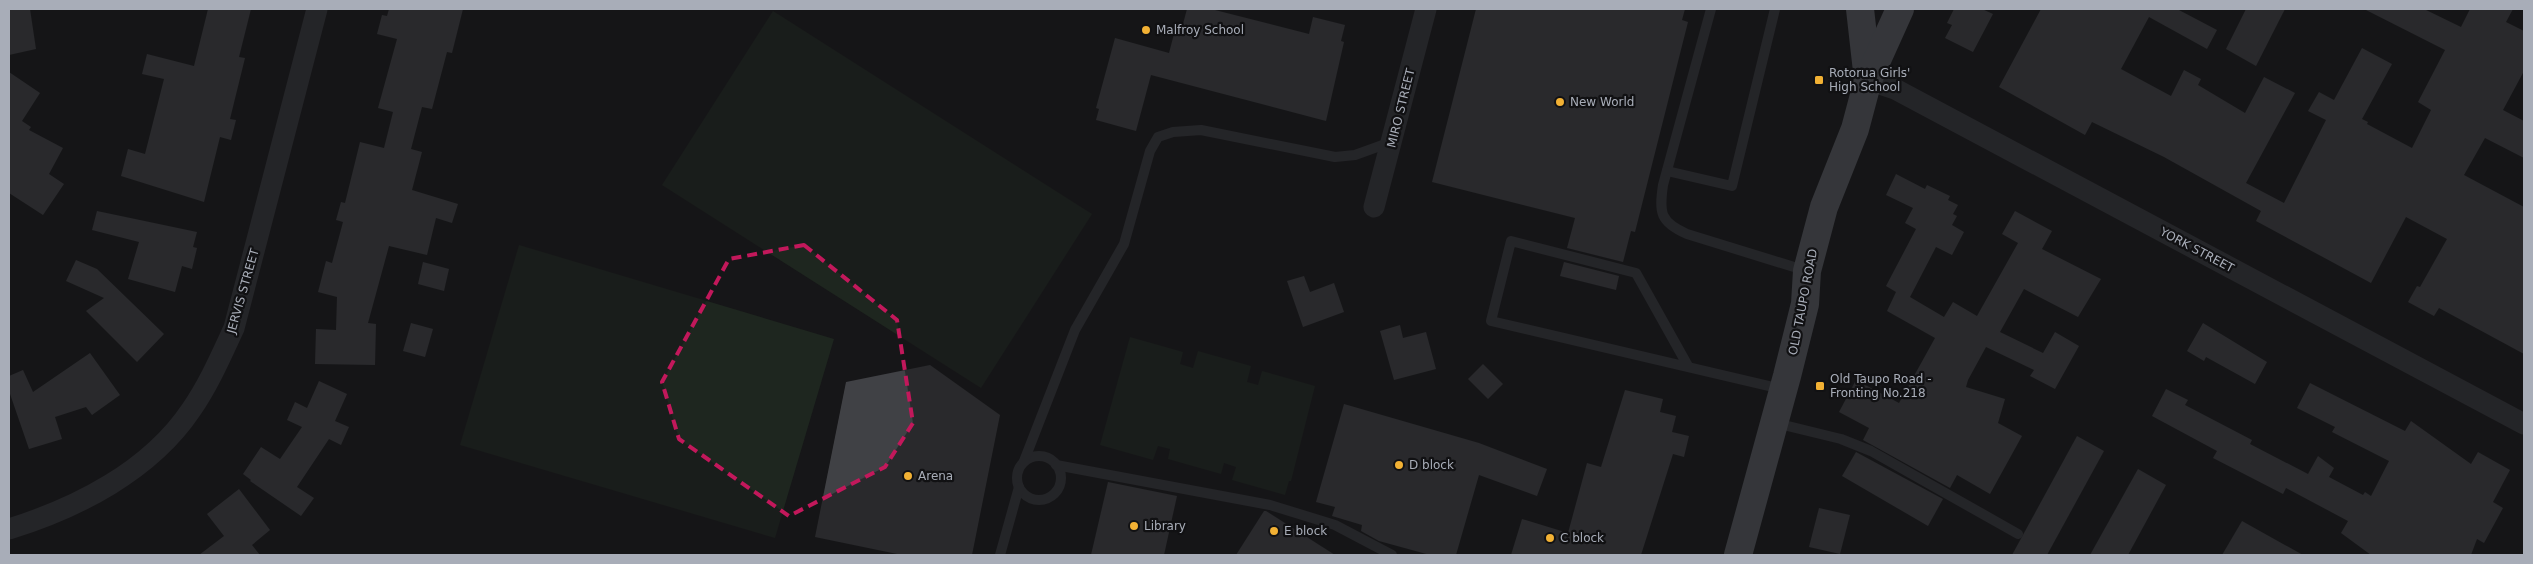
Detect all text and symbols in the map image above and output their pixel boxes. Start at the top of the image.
place label: Malfroy School [1156,23,1244,37]
marker: Malfroy School [1140,24,1152,36]
street label: MIRO STREET [1384,66,1418,149]
place label: Rotorua Girls' High School [1829,66,1910,94]
marker: Rotorua Girls' High School [1813,74,1825,86]
place label: New World [1570,95,1634,109]
marker: New World [1554,96,1566,108]
street label: YORK STREET [2157,224,2237,276]
street label: JERVIS STREET [224,246,262,336]
street label: OLD TAUPO ROAD [1786,248,1820,356]
place label: Old Taupo Road - Fronting No.218 [1830,372,1932,400]
marker: Old Taupo Road - Fronting No.218 [1814,380,1826,392]
place label: D block [1409,458,1454,472]
marker: D block [1393,459,1405,471]
place label: Arena [918,469,953,483]
marker: Arena [902,470,914,482]
place label: Library [1144,519,1186,533]
marker: Library [1128,520,1140,532]
place label: E block [1284,524,1327,538]
marker: E block [1268,525,1280,537]
place label: C block [1560,531,1604,545]
marker: C block [1544,532,1556,544]

